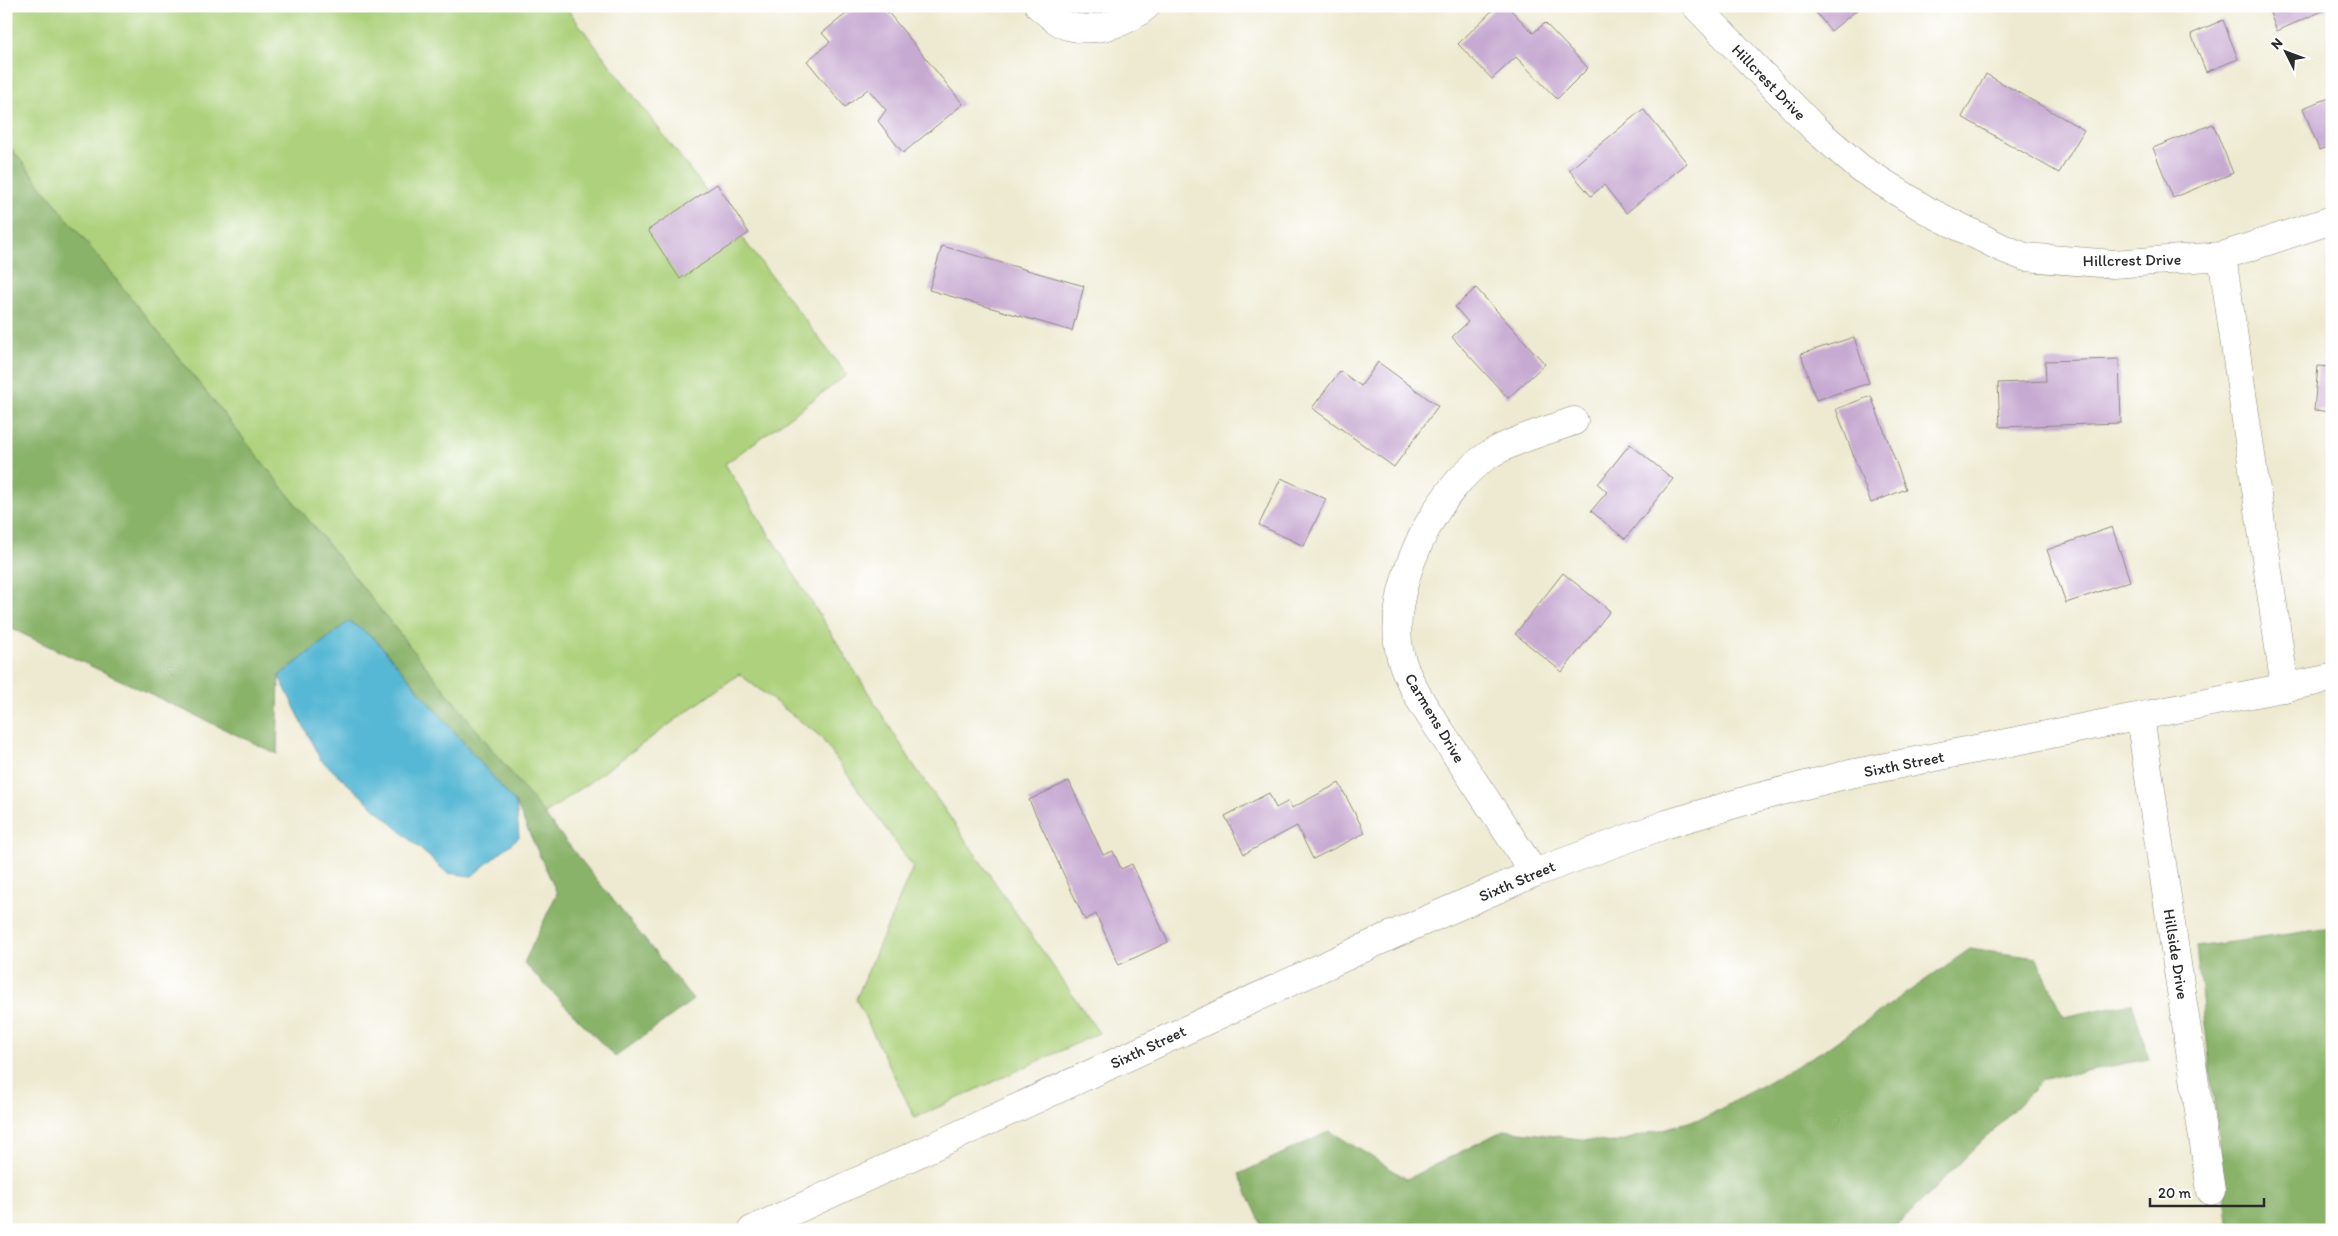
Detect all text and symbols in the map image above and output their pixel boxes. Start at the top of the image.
north arrow [2260,28,2310,78]
text: N [2267,34,2286,53]
street label: Hillcrest Drive [1728,40,1810,124]
street label: Hillcrest Drive [2083,250,2181,270]
street label: Carmens Drive [1401,670,1469,766]
street label: Sixth Street [1862,747,1946,781]
street label: Sixth Street [1476,856,1558,906]
street label: Hillside Drive [2159,907,2193,1001]
street label: Sixth Street [1107,1021,1189,1073]
scale bar [2150,1176,2264,1208]
text: 20 m [2158,1184,2192,1202]

